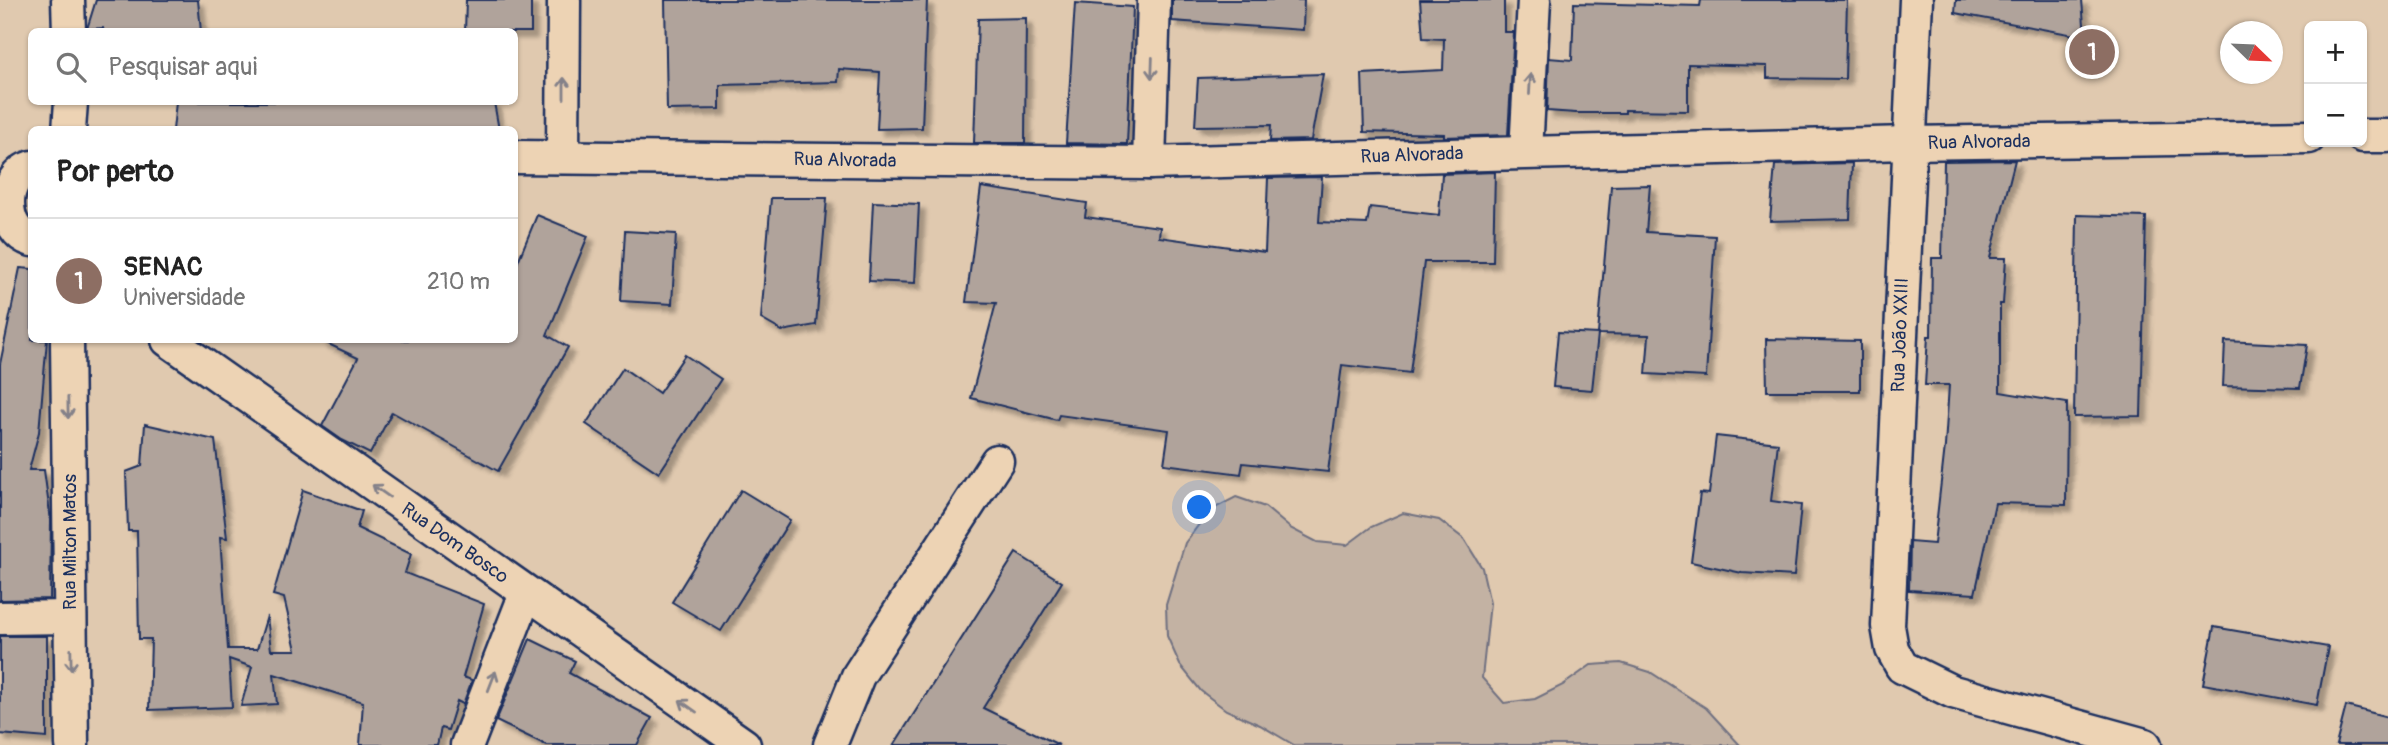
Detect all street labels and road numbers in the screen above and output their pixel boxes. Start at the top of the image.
street label: Rua Alvorada [1927,129,2031,155]
street label: Rua Alvorada [1360,141,1464,169]
street label: Rua Alvorada [793,147,897,173]
street label: Rua João XXIII [1886,277,1914,393]
street label: Rua Milton Matos [58,474,82,610]
street label: Rua Dom Bosco [397,497,513,589]

